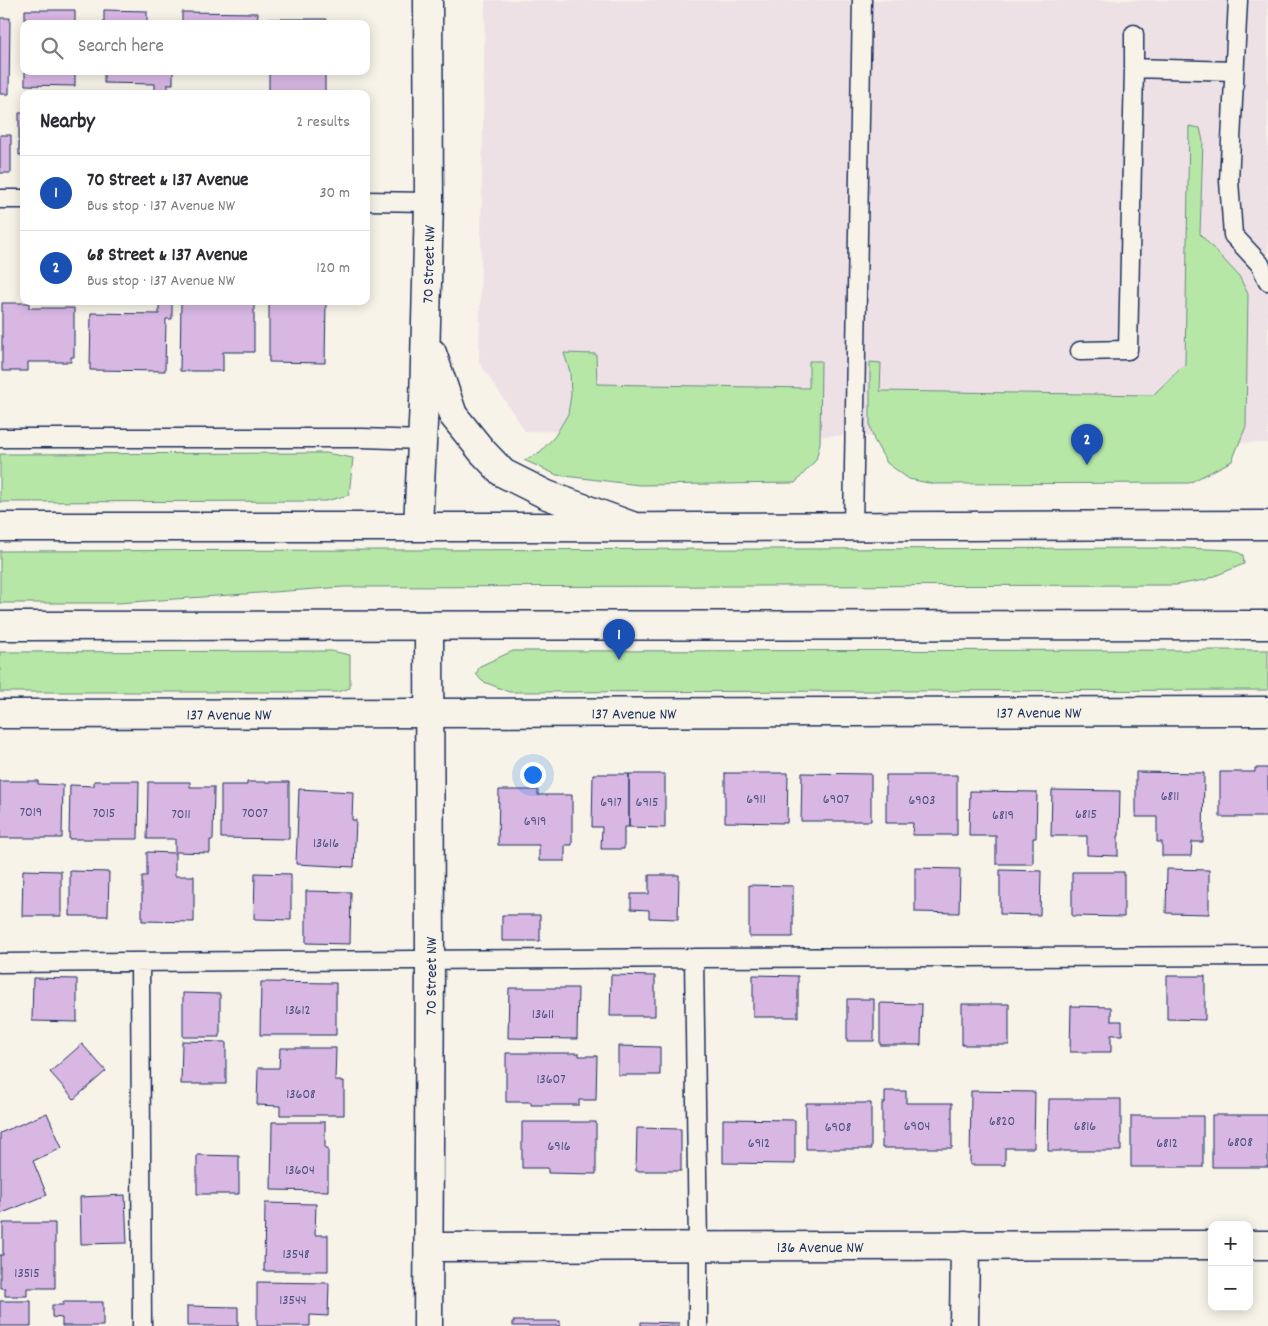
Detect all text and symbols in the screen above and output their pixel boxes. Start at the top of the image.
search box [20,20,370,75]
icon: search [38,34,66,62]
text: Search here [78,34,164,61]
text: Nearby [40,108,95,138]
text: 2 results [296,111,350,134]
text: 70 Street & 137 Avenue [87,168,248,195]
text: 1 [54,182,58,205]
text: 30 m [320,182,350,205]
text: Bus stop · 137 Avenue NW [87,195,235,218]
street label: 70 Street NW [417,224,442,304]
text: 68 Street & 137 Avenue [87,243,248,270]
text: 2 [53,257,60,280]
text: 120 m [316,257,350,280]
text: Bus stop · 137 Avenue NW [87,270,235,293]
pin: 2 [1071,424,1103,465]
pin: 1 [603,619,635,660]
street label: 137 Avenue NW [996,702,1082,726]
street label: 137 Avenue NW [591,703,677,727]
street label: 137 Avenue NW [186,704,272,728]
your location [520,762,546,788]
house number: 6811 [1161,787,1179,807]
house number: 6911 [746,790,766,810]
house number: 6907 [823,790,849,810]
house number: 6903 [908,791,936,811]
house number: 6917 [600,793,622,813]
house number: 6915 [636,793,658,813]
house number: 7019 [20,803,42,823]
house number: 7015 [93,804,115,824]
house number: 7007 [242,804,268,824]
house number: 7011 [171,805,191,825]
house number: 6815 [1075,805,1097,825]
house number: 6819 [992,806,1014,826]
house number: 6919 [524,812,546,832]
house number: 13616 [313,834,339,854]
street label: 70 Street NW [421,936,444,1015]
house number: 13612 [285,1001,311,1021]
house number: 13611 [532,1005,554,1025]
house number: 13607 [536,1070,566,1090]
house number: 13608 [286,1085,316,1105]
house number: 6820 [989,1112,1015,1132]
house number: 6904 [904,1117,930,1137]
house number: 6816 [1074,1117,1096,1137]
house number: 6908 [825,1118,852,1138]
house number: 6808 [1227,1133,1253,1153]
house number: 6912 [748,1134,770,1154]
house number: 6812 [1156,1134,1178,1154]
house number: 6916 [547,1137,571,1157]
house number: 13604 [285,1161,315,1181]
map controls [1208,1221,1253,1311]
button: + [1208,1221,1253,1266]
street label: 136 Avenue NW [777,1237,864,1260]
house number: 13548 [282,1245,310,1265]
house number: 13515 [14,1264,40,1284]
button: − [1208,1266,1253,1311]
house number: 13544 [279,1291,307,1311]

